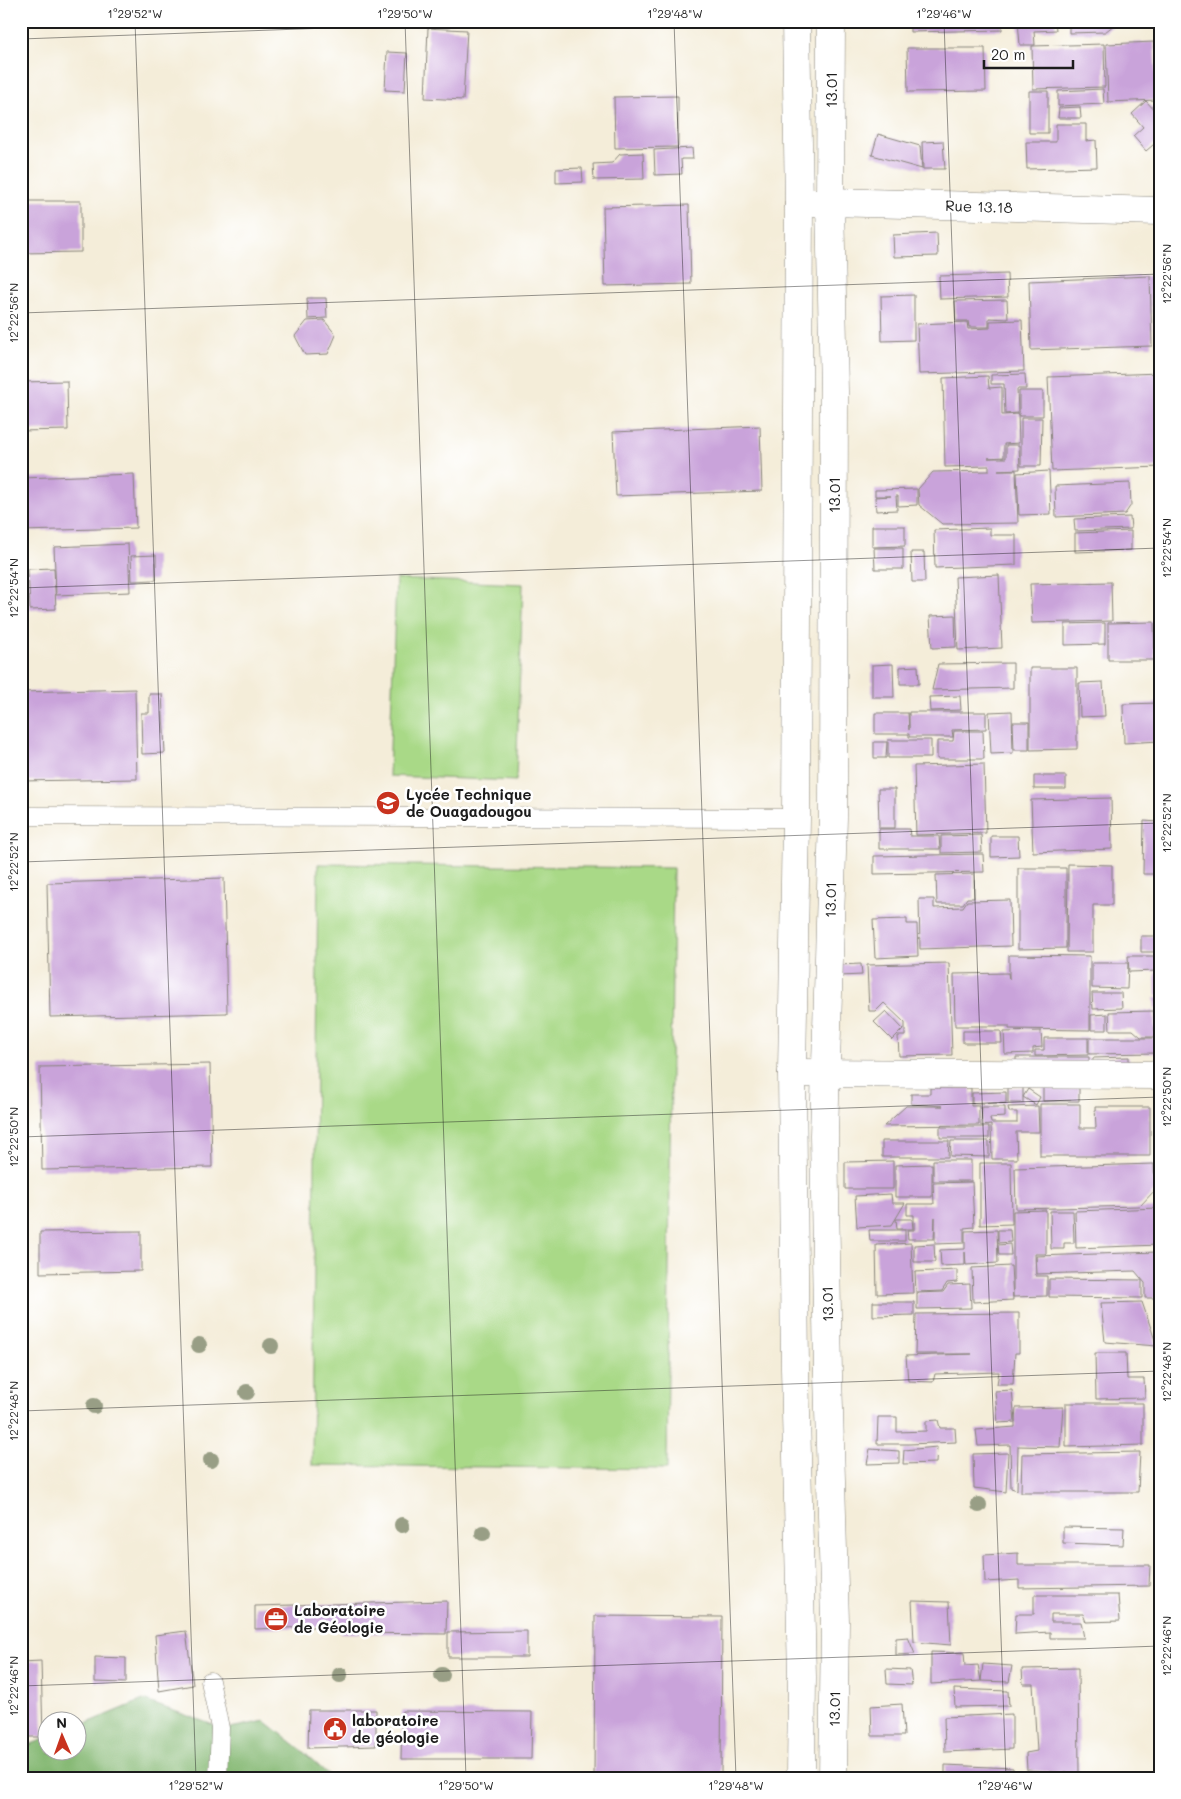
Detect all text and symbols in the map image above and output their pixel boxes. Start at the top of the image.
text: 1°29'52"W [108,5,162,21]
text: 1°29'50"W [377,5,433,21]
text: 1°29'48"W [647,5,703,21]
text: 1°29'46"W [916,5,972,21]
scale bar [984,38,1072,70]
text: 20 m [991,44,1025,64]
street label: 13.01 [821,72,841,108]
street label: Rue 13.18 [945,195,1013,217]
text: 12°22'56"N [1158,244,1174,304]
text: 12°22'56"N [5,283,21,343]
street label: 13.01 [824,477,844,513]
text: 12°22'54"N [1158,518,1174,578]
text: 12°22'54"N [5,558,21,618]
place label: Lycée Technique de Ouagadougou [406,784,532,821]
school or university icon: Lycée Technique de Ouagadougou [375,790,401,816]
text: 12°22'52"N [1158,793,1174,853]
text: 12°22'52"N [5,832,21,892]
street label: 13.01 [820,882,840,918]
text: 12°22'50"N [1158,1067,1174,1127]
text: 12°22'50"N [5,1107,21,1167]
street label: 13.01 [817,1286,837,1322]
text: 12°22'48"N [1158,1342,1174,1402]
text: 12°22'48"N [5,1381,21,1441]
place label: Laboratoire de Géologie [294,1600,385,1637]
office icon: Laboratoire de Géologie [263,1606,289,1632]
text: 12°22'46"N [1158,1616,1174,1676]
text: 12°22'46"N [5,1656,21,1716]
street label: 13.01 [824,1691,844,1727]
place label: laboratoire de géologie [352,1710,439,1747]
north arrow [38,1712,88,1762]
text: N [56,1713,67,1732]
public building icon: laboratoire de géologie [322,1716,348,1742]
text: 1°29'52"W [169,1777,223,1793]
text: 1°29'50"W [438,1777,494,1793]
text: 1°29'48"W [708,1777,764,1793]
text: 1°29'46"W [977,1777,1033,1793]

